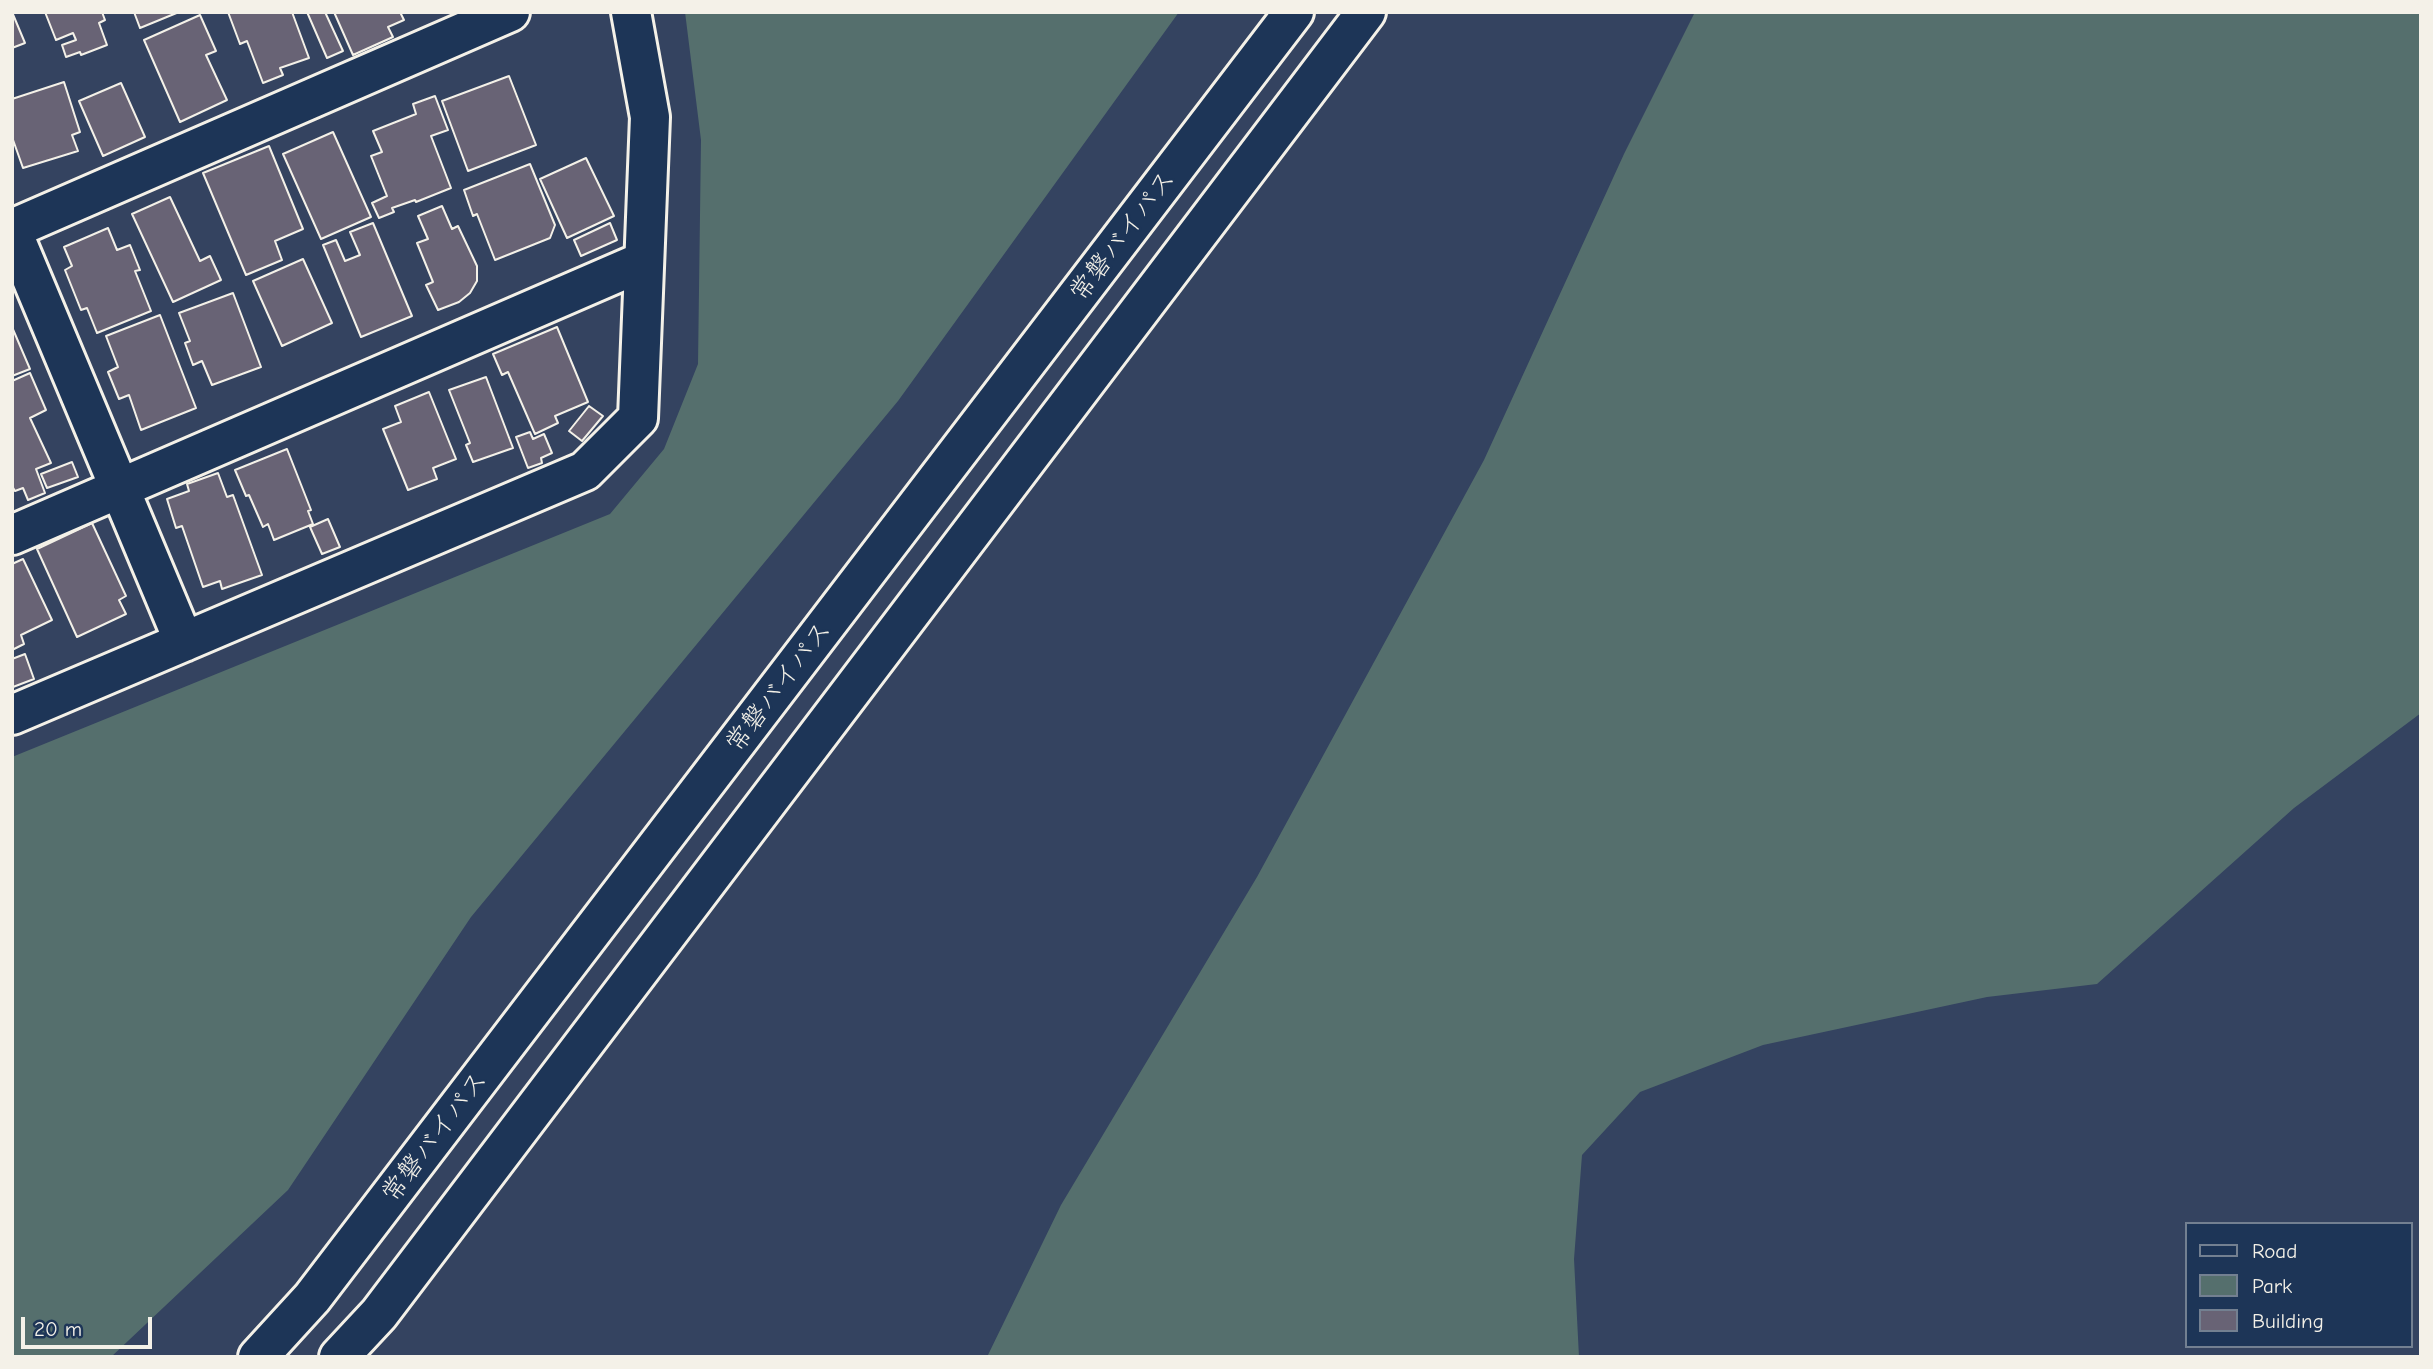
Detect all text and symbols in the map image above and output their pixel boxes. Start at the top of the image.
street label: 常磐バイパス [1064,164,1182,308]
street label: 常磐バイパス [720,615,838,759]
street label: 常磐バイパス [376,1065,494,1209]
legend [2184,1222,2412,1348]
text: Road [2252,1239,2297,1263]
text: Park [2252,1274,2292,1298]
scale bar [24,1302,156,1346]
text: Building [2252,1309,2324,1333]
text: 20 m [34,1317,82,1341]

